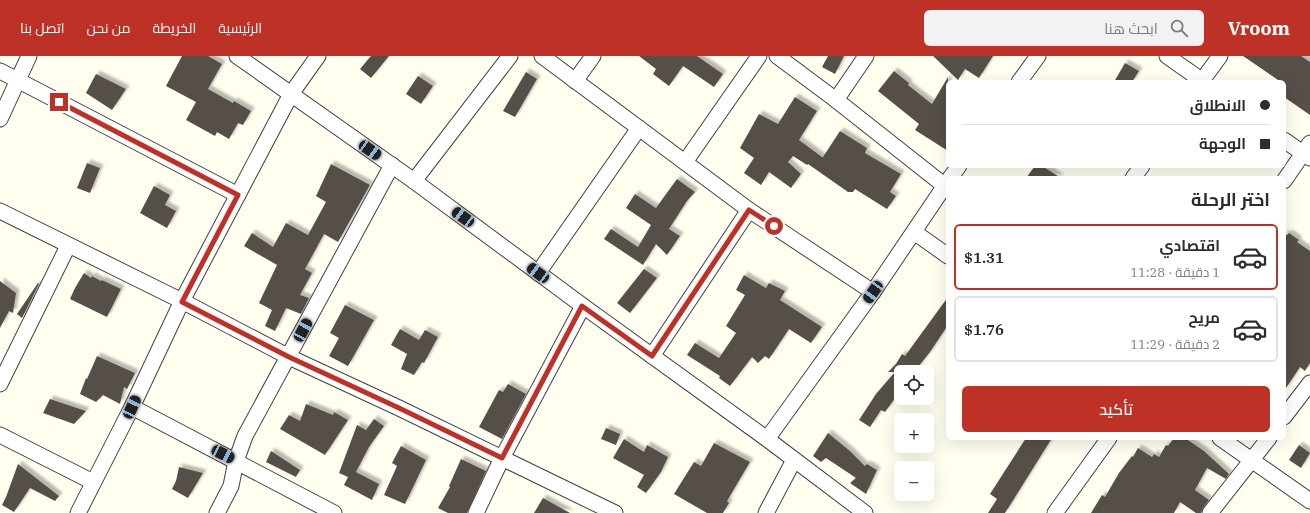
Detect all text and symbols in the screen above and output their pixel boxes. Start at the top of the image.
search box [924,10,1204,46]
text: Vroom [1228,16,1290,40]
icon: search [1168,17,1190,39]
text: اتصل بنا [20,19,64,37]
text: من نحن [86,19,130,37]
text: الخريطة [152,19,196,37]
text: الرئيسية [218,19,262,37]
text: ابحث هنا [1104,19,1158,38]
route end [50,93,68,111]
text: الانطلاق [1190,96,1246,115]
text: الوجهة [1199,134,1246,153]
car [357,138,383,162]
text: اختر الرحلة [1191,188,1270,211]
car [450,205,476,229]
route start [765,217,783,235]
text: اقتصادي [1160,236,1220,255]
icon: car [1232,239,1268,275]
text: $1.31 [964,248,1004,267]
car [525,261,551,285]
text: 1 دقيقة · 11:28 [1130,264,1220,281]
car [861,279,885,305]
text: مريح [1188,308,1220,327]
icon: car [1232,311,1268,347]
car [292,317,314,343]
text: $1.76 [964,320,1004,339]
text: 2 دقيقة · 11:29 [1130,336,1220,353]
map controls [894,365,934,501]
button: locate [894,365,934,405]
button: تأكيد [962,386,1270,432]
car [121,394,143,420]
button: + [894,413,934,453]
car [210,443,236,465]
button: − [894,461,934,501]

